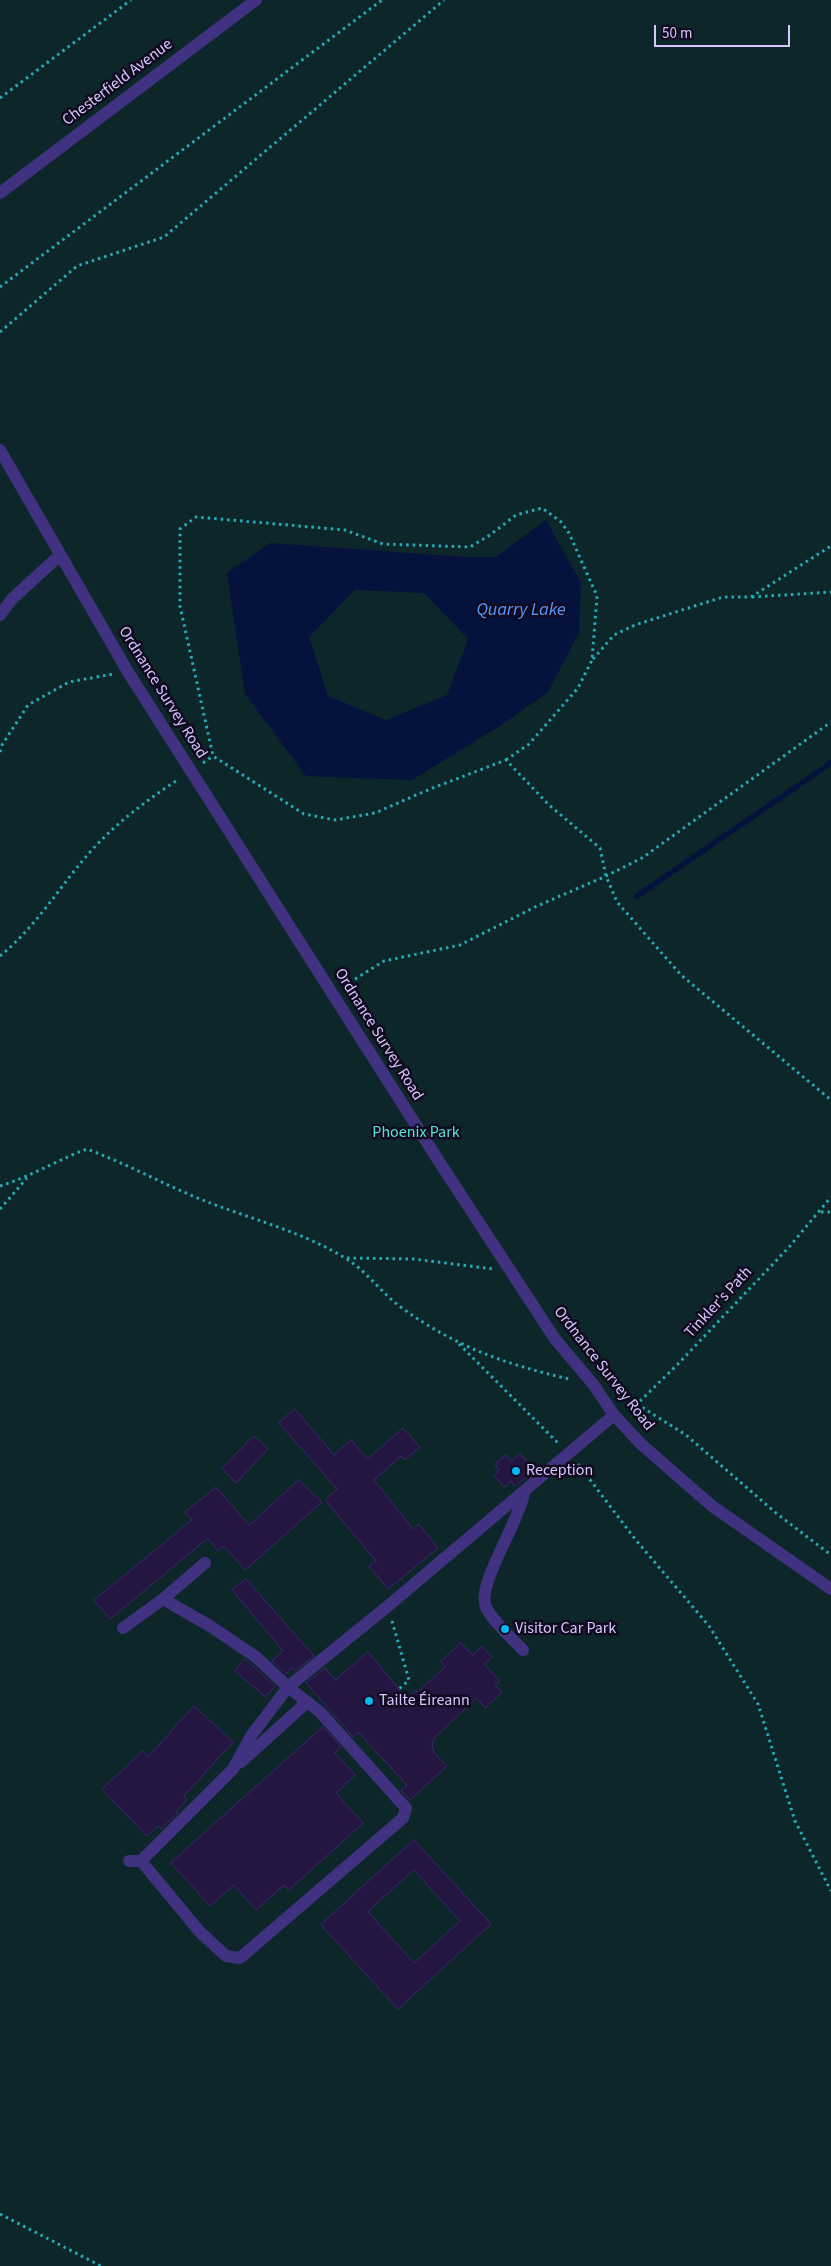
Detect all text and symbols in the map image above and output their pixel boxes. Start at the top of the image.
scale bar [656,15,792,47]
text: 50 m [662,23,692,44]
street label: Chesterfield Avenue [59,35,177,131]
water label: Quarry Lake [476,600,566,622]
street label: Ordnance Survey Road [114,623,210,763]
street label: Ordnance Survey Road [330,965,426,1105]
park label: Phoenix Park [372,1123,460,1143]
street label: Tinkler's Path [681,1263,757,1343]
street label: Ordnance Survey Road [549,1303,657,1435]
place label: Reception [526,1461,593,1481]
marker: Reception [510,1465,522,1477]
place label: Visitor Car Park [515,1619,616,1639]
marker: Visitor Car Park [499,1623,511,1635]
place label: Tailte Éireann [379,1691,470,1711]
marker: Tailte Éireann [363,1695,375,1707]

